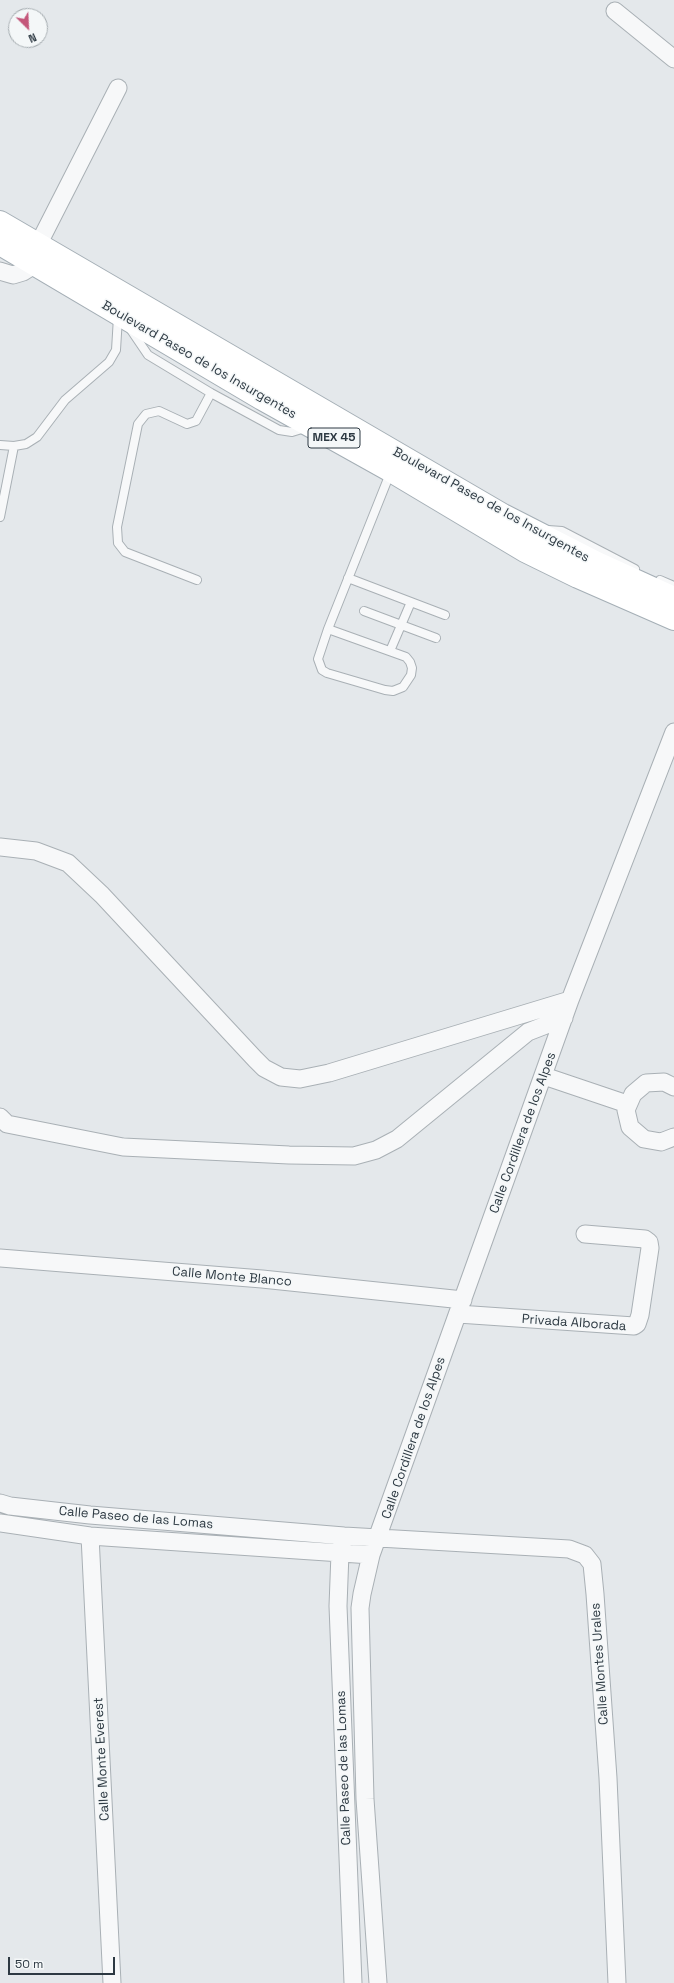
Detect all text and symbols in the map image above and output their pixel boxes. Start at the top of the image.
north arrow [8,8,48,48]
text: N [26,30,39,46]
street label: Boulevard Paseo de los Insurgentes [99,298,299,422]
road number: MEX 45 [308,428,360,448]
street label: Boulevard Paseo de los Insurgentes [390,444,592,566]
street label: Calle Cordillera de los Alpes [487,1050,559,1216]
street label: Calle Monte Blanco [171,1264,293,1290]
street label: Privada Alborada [521,1312,627,1334]
street label: Calle Cordillera de los Alpes [379,1355,449,1521]
street label: Calle Paseo de las Lomas [58,1503,214,1533]
street label: Calle Montes Urales [588,1602,612,1726]
street label: Calle Paseo de las Lomas [334,1690,354,1846]
street label: Calle Monte Everest [91,1697,113,1821]
scale bar [10,1949,117,1975]
text: 50 m [15,1956,43,1972]

